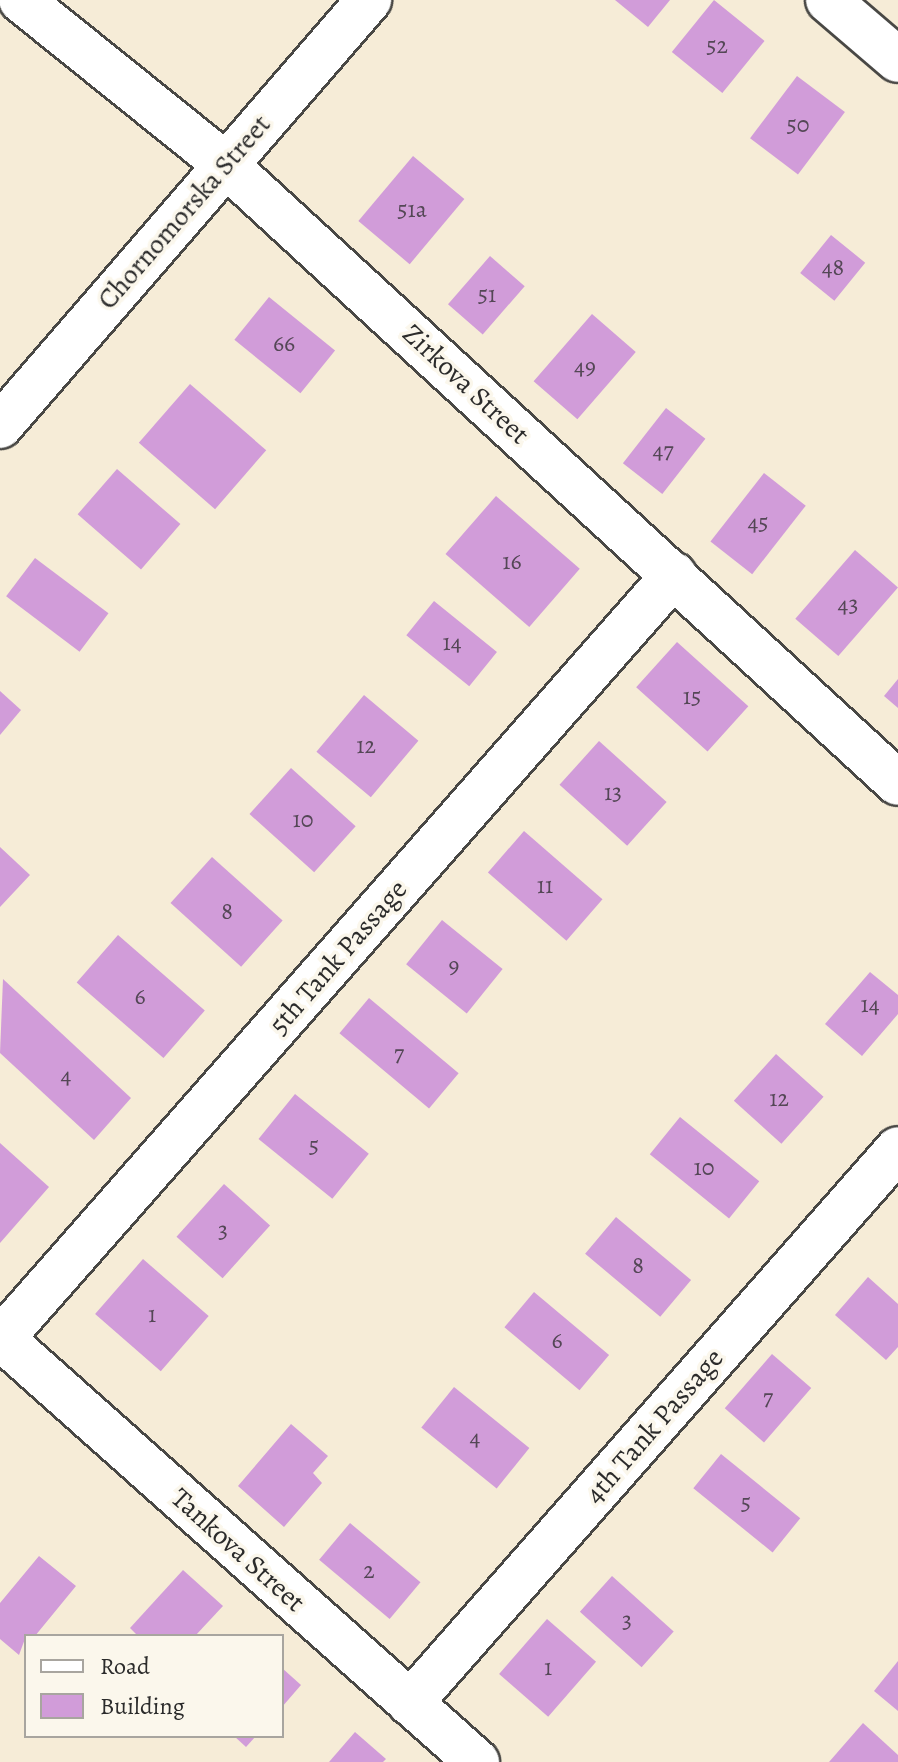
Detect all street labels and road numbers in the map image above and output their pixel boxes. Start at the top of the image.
street label: Chornomorska Street [90,108,278,316]
street label: Zirkova Street [396,317,536,451]
street label: 5th Tank Passage [262,873,414,1041]
street label: 4th Tank Passage [578,1342,730,1510]
street label: Tankova Street [164,1481,312,1619]

